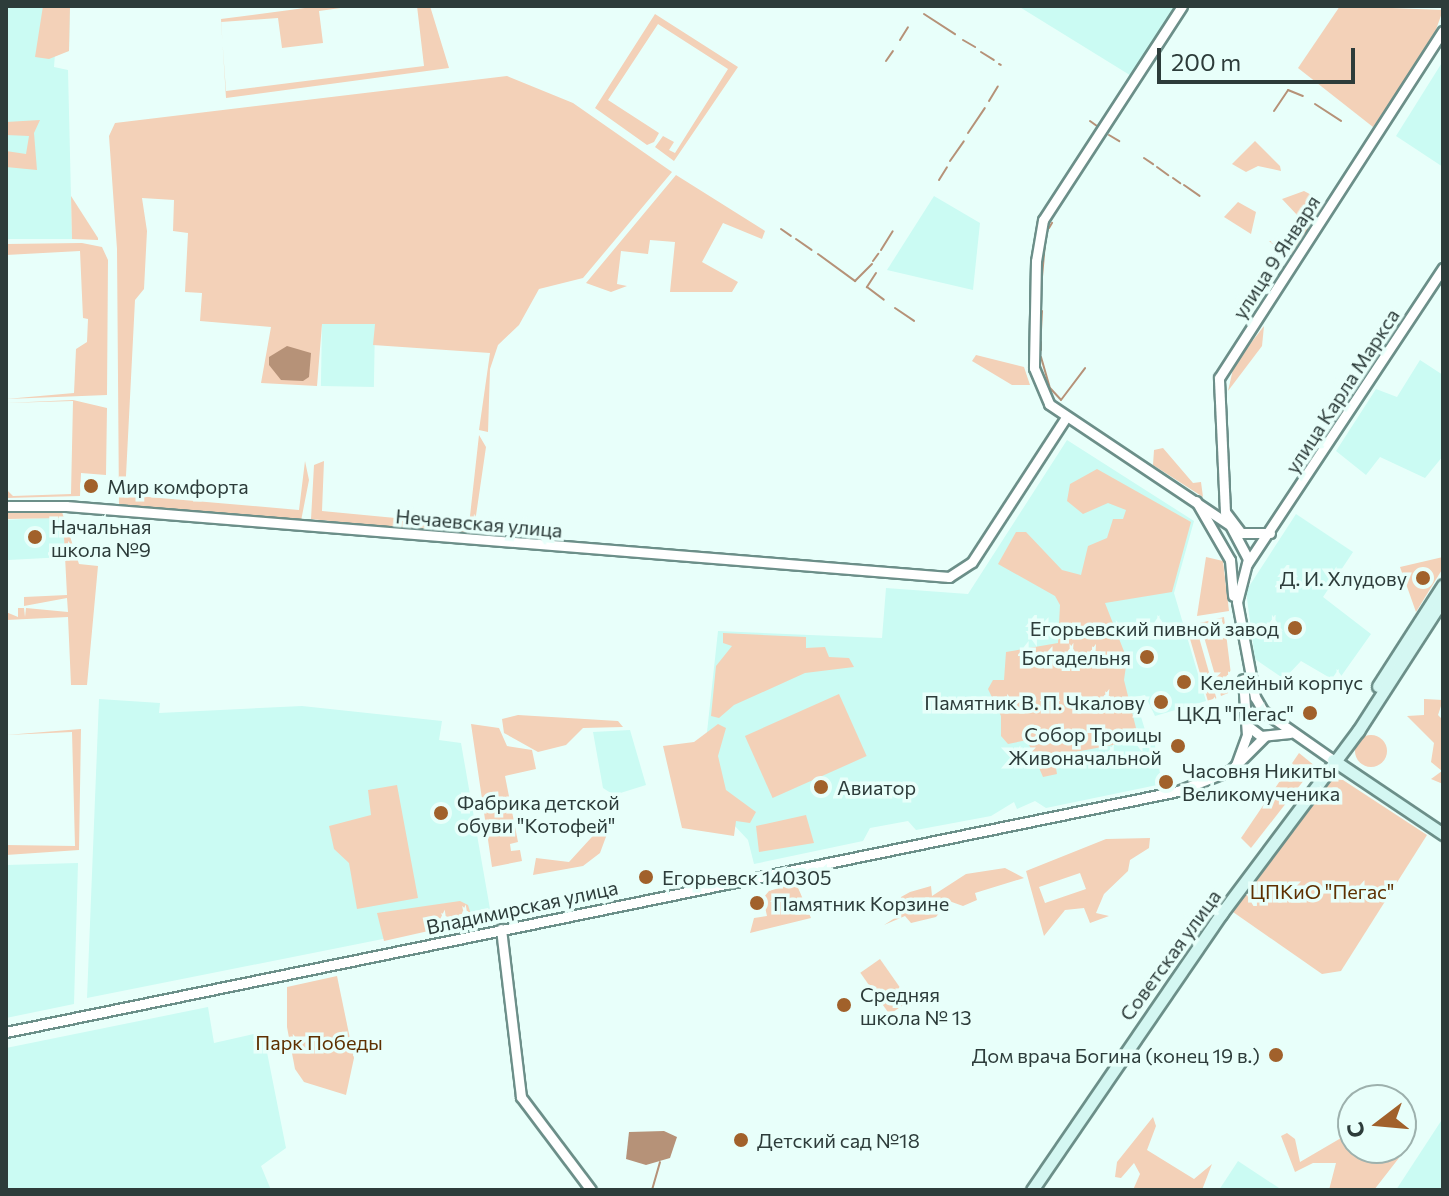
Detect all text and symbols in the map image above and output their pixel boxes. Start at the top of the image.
scale bar [1161,32,1359,82]
text: 200 m [1171,47,1241,76]
street label: улица 9 Января [1227,191,1325,323]
street label: улица Карла Маркса [1280,304,1404,478]
place label: Мир комфорта [107,474,249,498]
marker: Мир комфорта [82,477,100,495]
street label: Нечаевская улица [394,504,564,542]
place label: Начальная школа №9 [51,514,151,561]
marker: Начальная школа №9 [26,528,44,546]
place label: Д. И. Хлудову [1280,566,1407,590]
marker: Д. И. Хлудову [1414,569,1432,587]
place label: Егорьевский пивной завод [1030,616,1279,640]
marker: Егорьевский пивной завод [1286,619,1304,637]
place label: Богадельня [1021,645,1131,669]
marker: Богадельня [1138,648,1156,666]
place label: Келейный корпус [1200,670,1363,694]
marker: Келейный корпус [1175,673,1193,691]
place label: Памятник В. П. Чкалову [924,690,1145,714]
marker: Памятник В. П. Чкалову [1152,693,1170,711]
place label: ЦКД "Пегас" [1176,701,1294,725]
marker: ЦКД "Пегас" [1301,704,1319,722]
place label: Собор Троицы Живоначальной [1008,722,1162,769]
marker: Собор Троицы Живоначальной [1169,737,1187,755]
place label: Часовня Никиты Великомученика [1182,758,1340,805]
marker: Часовня Никиты Великомученика [1157,773,1175,791]
place label: Авиатор [837,775,916,799]
marker: Авиатор [812,778,830,796]
place label: Фабрика детской обуви "Котофей" [457,790,620,837]
marker: Фабрика детской обуви "Котофей" [432,804,450,822]
place label: Егорьевск 140305 [662,865,831,889]
marker: Егорьевск 140305 [637,868,655,886]
street label: Владимирская улица [424,875,620,939]
park label: ЦПКиО "Пегас" [1250,879,1394,903]
street label: Советская улица [1114,885,1226,1025]
place label: Памятник Корзине [773,891,949,915]
marker: Памятник Корзине [748,894,766,912]
place label: Средняя школа № 13 [860,982,972,1029]
marker: Средняя школа № 13 [835,996,853,1014]
park label: Парк Победы [255,1030,383,1054]
place label: Дом врача Богина (конец 19 в.) [972,1043,1260,1067]
marker: Дом врача Богина (конец 19 в.) [1267,1046,1285,1064]
north arrow [1337,1084,1417,1164]
text: С [1340,1119,1370,1141]
place label: Детский сад №18 [757,1128,920,1152]
marker: Детский сад №18 [732,1131,750,1149]

